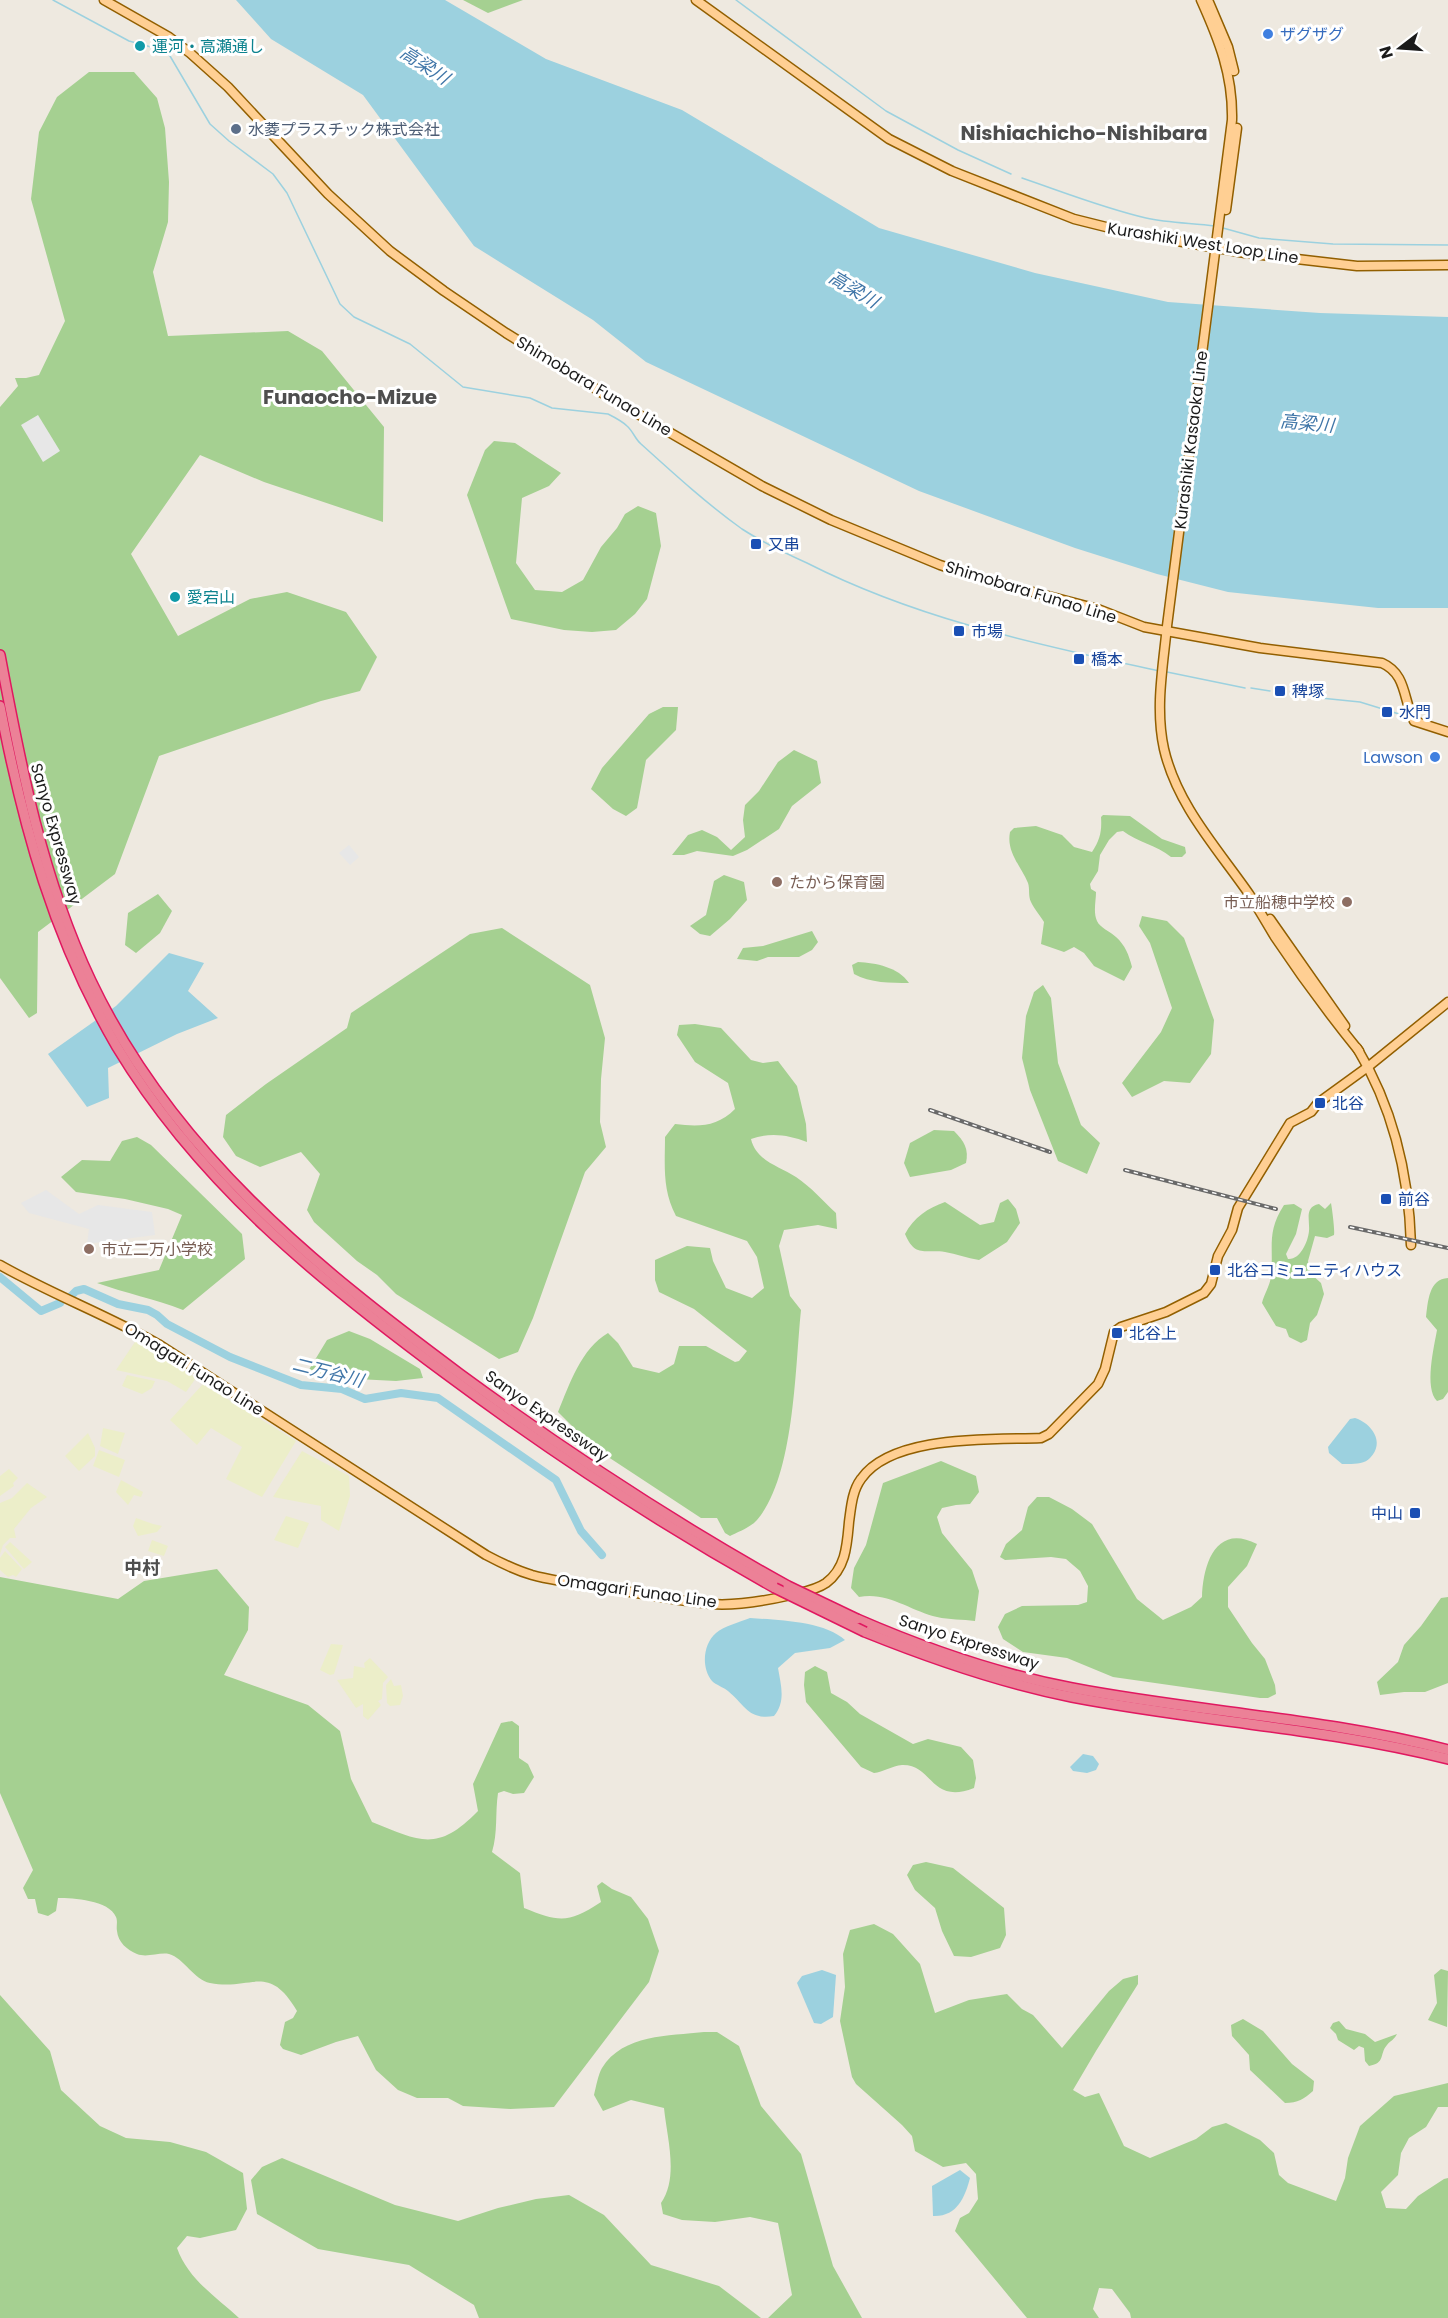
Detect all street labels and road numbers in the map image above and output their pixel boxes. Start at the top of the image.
street label: Kurashiki West Loop Line [1106,217,1300,269]
street label: Shimobara Funao Line [512,330,676,442]
street label: Kurashiki Kasaoka Line [1169,349,1213,531]
street label: Shimobara Funao Line [943,555,1119,629]
street label: Sanyo Expressway [25,761,87,907]
street label: Omagari Funao Line [120,1317,268,1421]
street label: Sanyo Expressway [481,1365,613,1467]
street label: Omagari Funao Line [556,1568,718,1614]
street label: Sanyo Expressway [896,1608,1042,1676]

